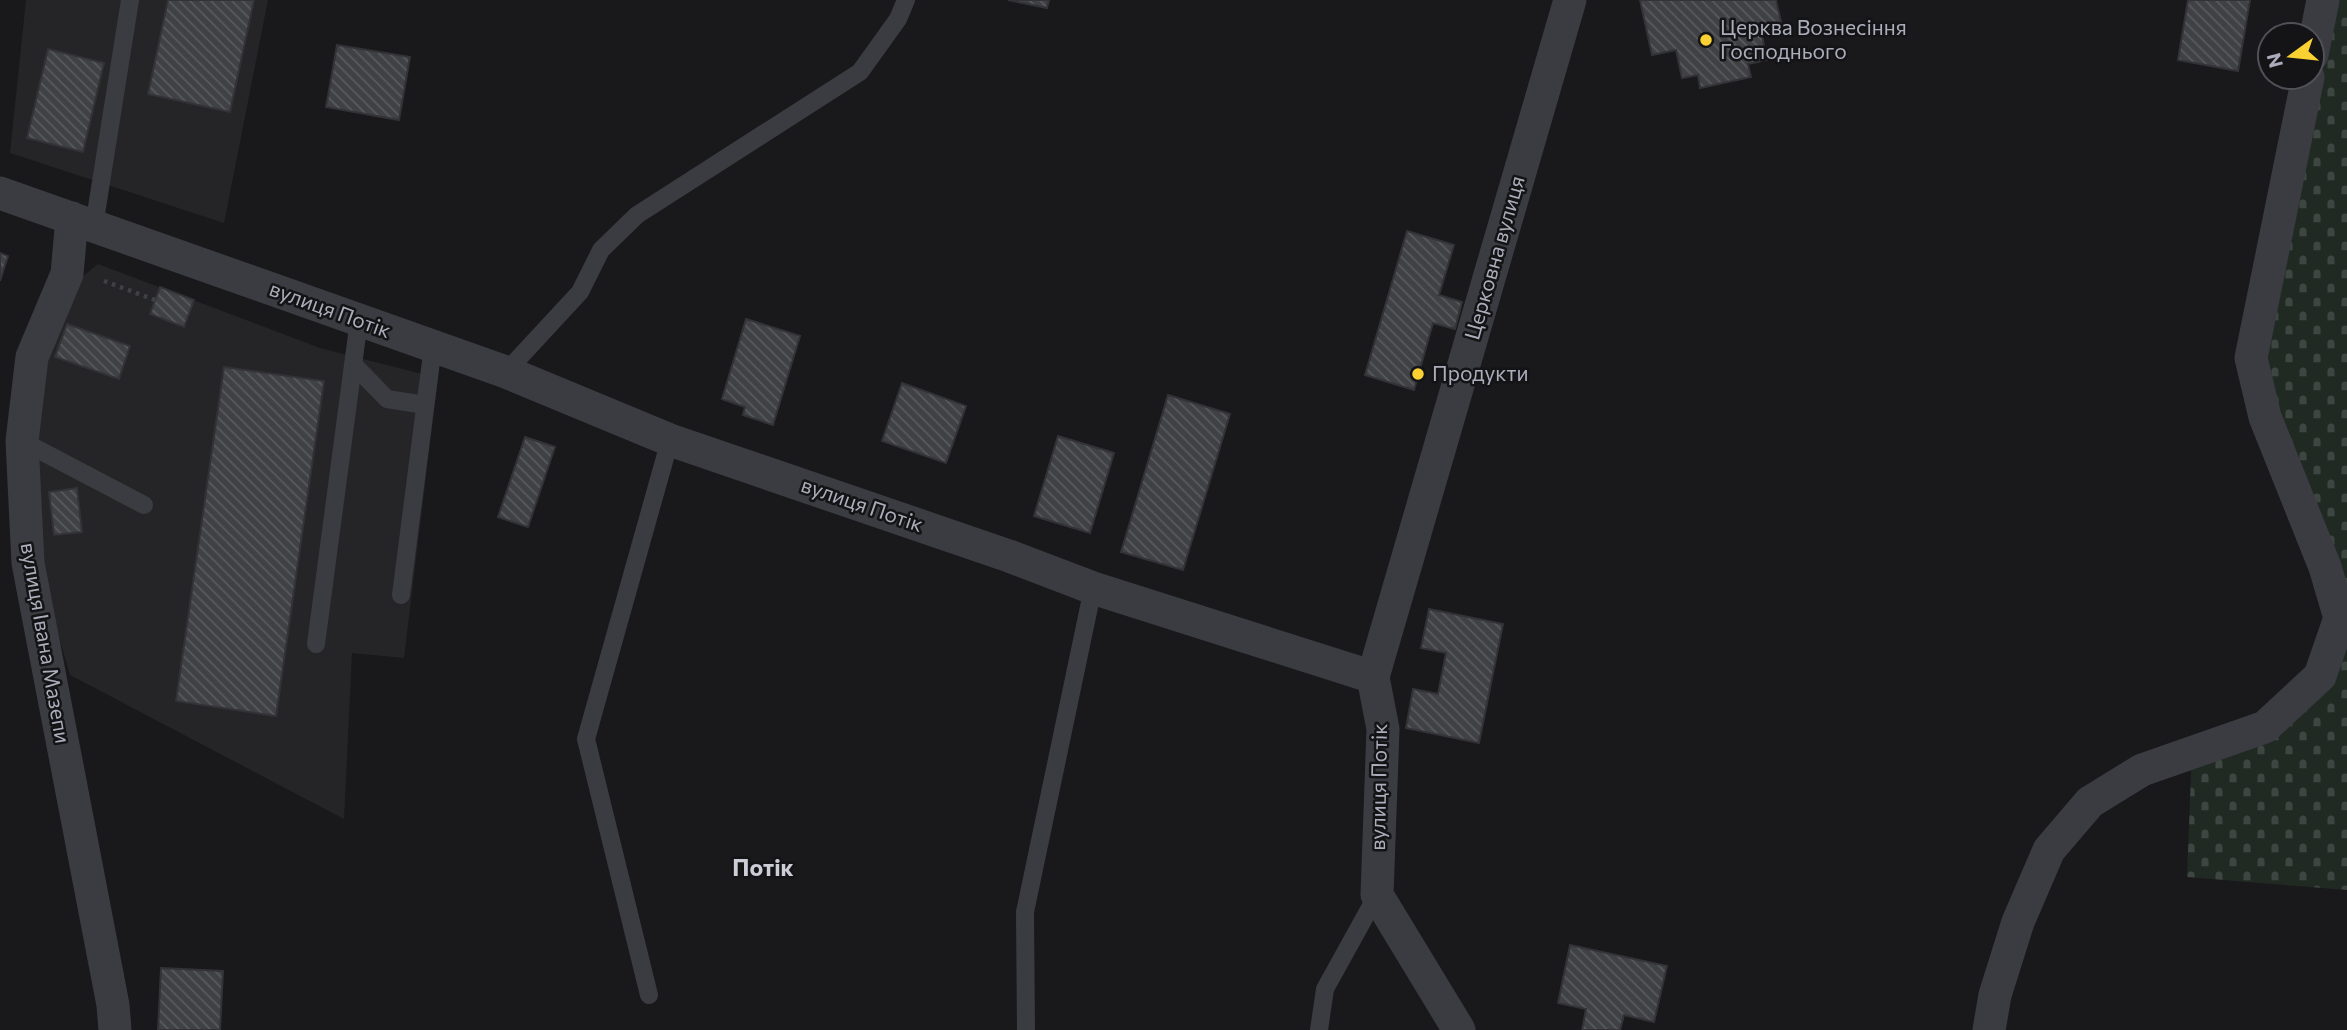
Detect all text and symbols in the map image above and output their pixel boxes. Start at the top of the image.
place label: Церква Вознесіння Господнього [1720,14,1907,63]
north arrow [2256,21,2326,91]
marker: Церква Вознесіння Господнього [1698,32,1714,48]
text: N [2261,51,2287,70]
street label: Церковна вулиця [1458,173,1529,342]
street label: вулиця Потік [266,275,395,342]
place label: Продукти [1432,360,1529,385]
marker: Продукти [1410,366,1426,382]
street label: вулиця Потік [798,471,927,536]
street label: вулиця Івана Мазепи [16,540,76,745]
street label: вулиця Потік [1364,723,1391,851]
district label: Потік [732,853,794,881]

